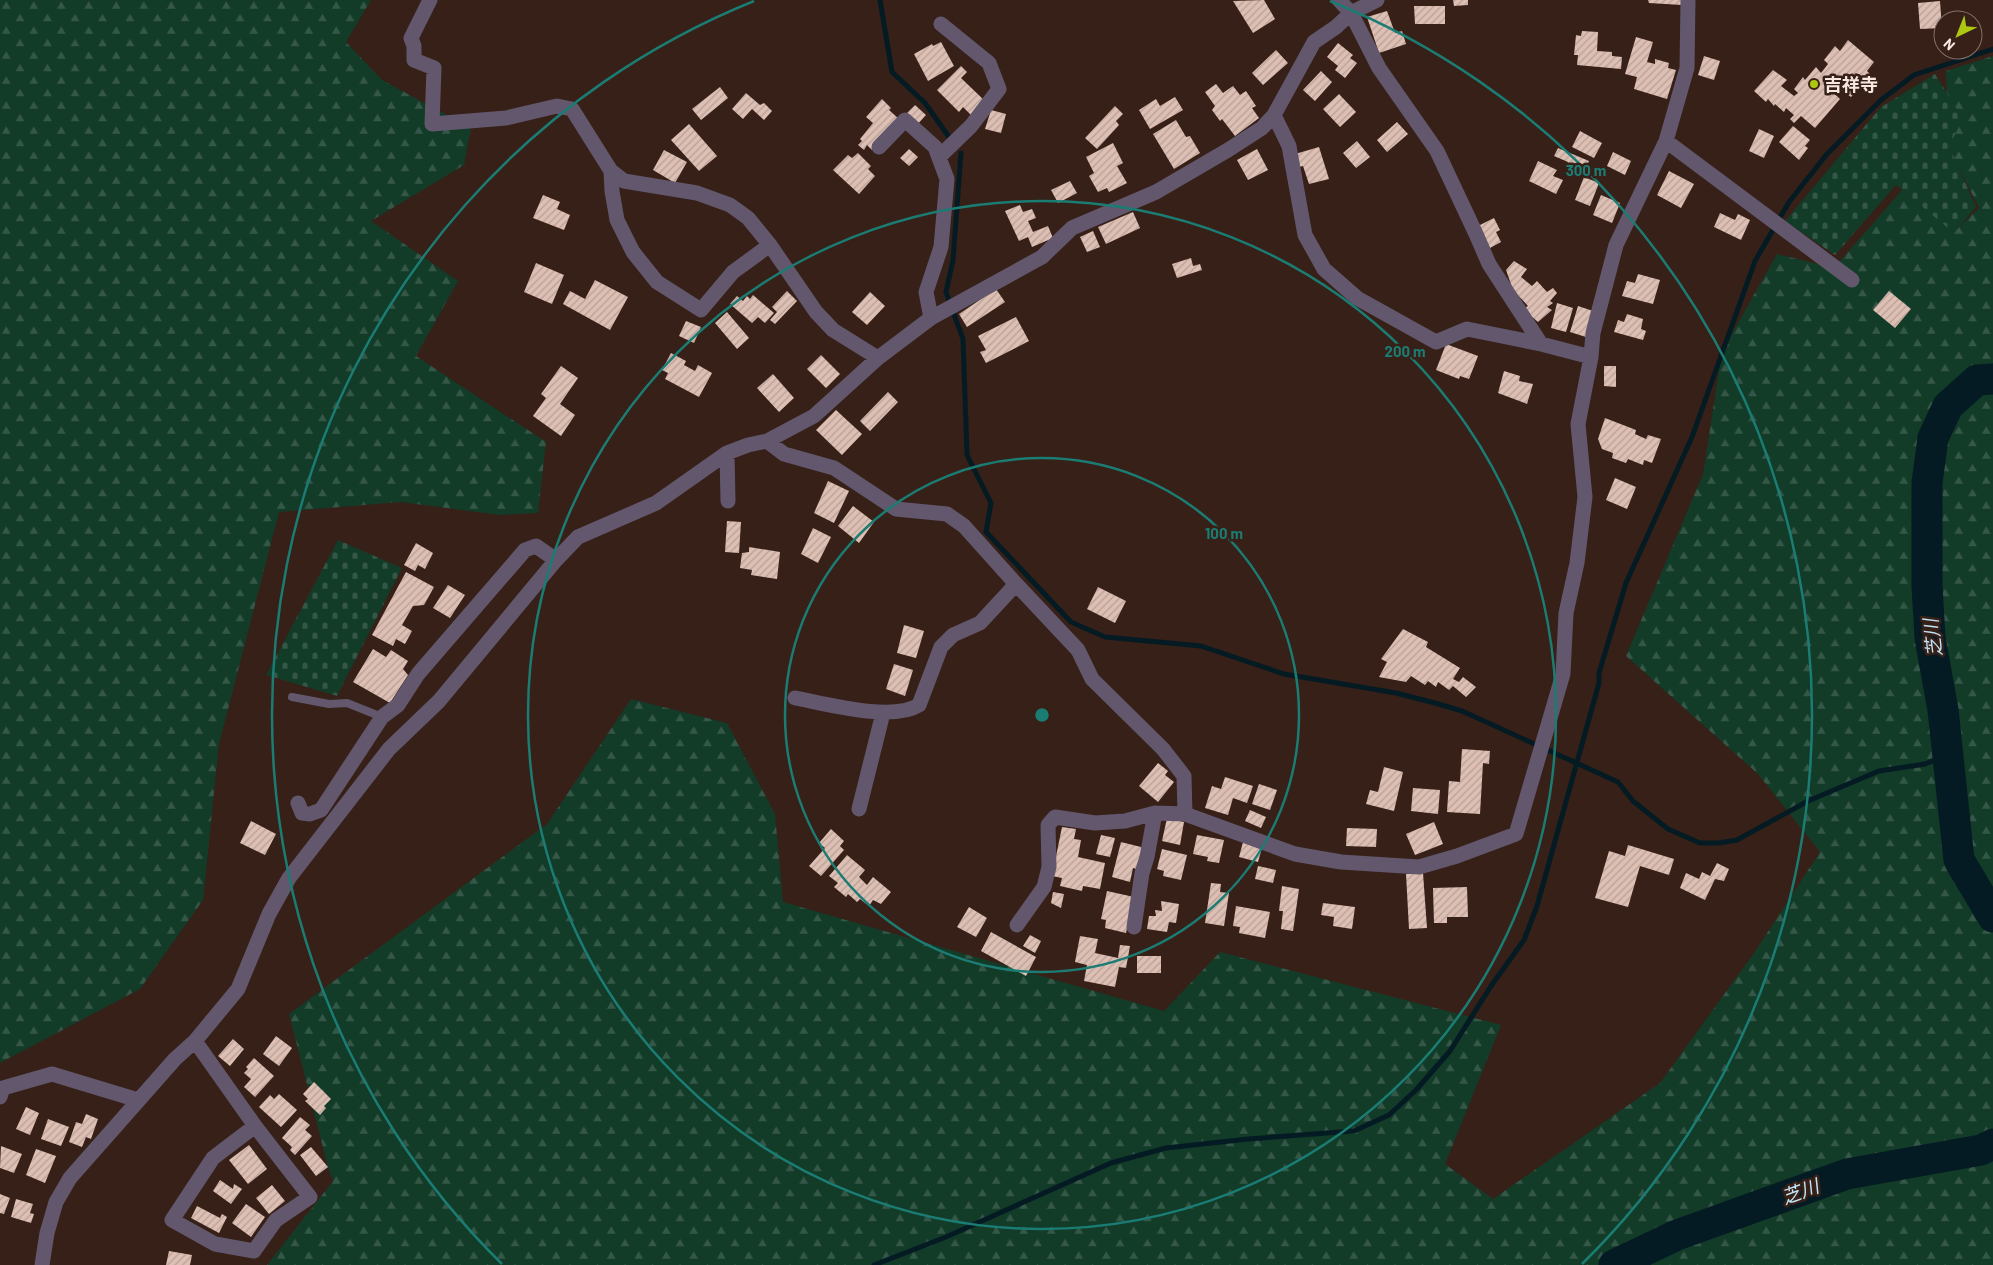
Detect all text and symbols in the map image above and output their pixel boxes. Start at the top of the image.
north arrow [1933,10,1983,60]
text: N [1940,35,1958,54]
place label: 吉祥寺 [1824,73,1878,95]
marker: 吉祥寺 [1808,78,1820,90]
text: 300 m [1566,161,1606,179]
text: 200 m [1384,342,1426,360]
text: 100 m [1205,524,1243,542]
water label: 芝川 [1918,616,1946,658]
centre of rings [1033,706,1051,724]
water label: 芝川 [1778,1173,1824,1208]

